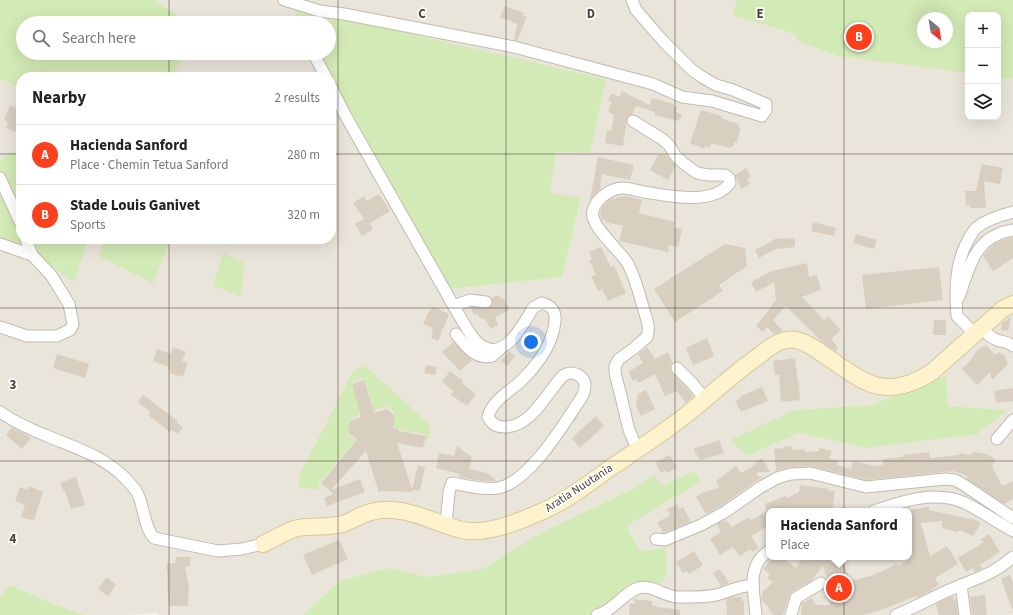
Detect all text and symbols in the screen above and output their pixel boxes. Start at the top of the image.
text: C [418,5,426,23]
text: D [587,5,595,23]
text: E [756,5,764,23]
north arrow [917,12,953,48]
map controls [965,12,1001,120]
button: + [965,12,1001,48]
search box [16,16,336,60]
pin: B [846,22,872,52]
icon: search [30,27,52,49]
text: Search here [62,28,136,49]
button: − [965,48,1001,84]
button: layers [965,84,1001,120]
text: Nearby [32,86,86,110]
text: 2 results [275,89,320,107]
text: Hacienda Sanford [70,135,188,156]
text: A [41,146,49,164]
text: 280 m [287,146,320,164]
text: Place · Chemin Tetua Sanford [70,156,228,174]
text: Stade Louis Ganivet [70,195,200,216]
text: B [41,206,49,224]
text: 320 m [287,206,320,224]
text: Sports [70,216,105,234]
your location [521,332,541,352]
text: 3 [10,376,17,394]
street label: Aratia Nuutania [542,460,616,516]
popup [766,508,912,560]
text: Hacienda Sanford [780,515,898,536]
text: 4 [10,530,17,548]
text: Place [780,536,810,554]
pin: A [826,573,852,603]

